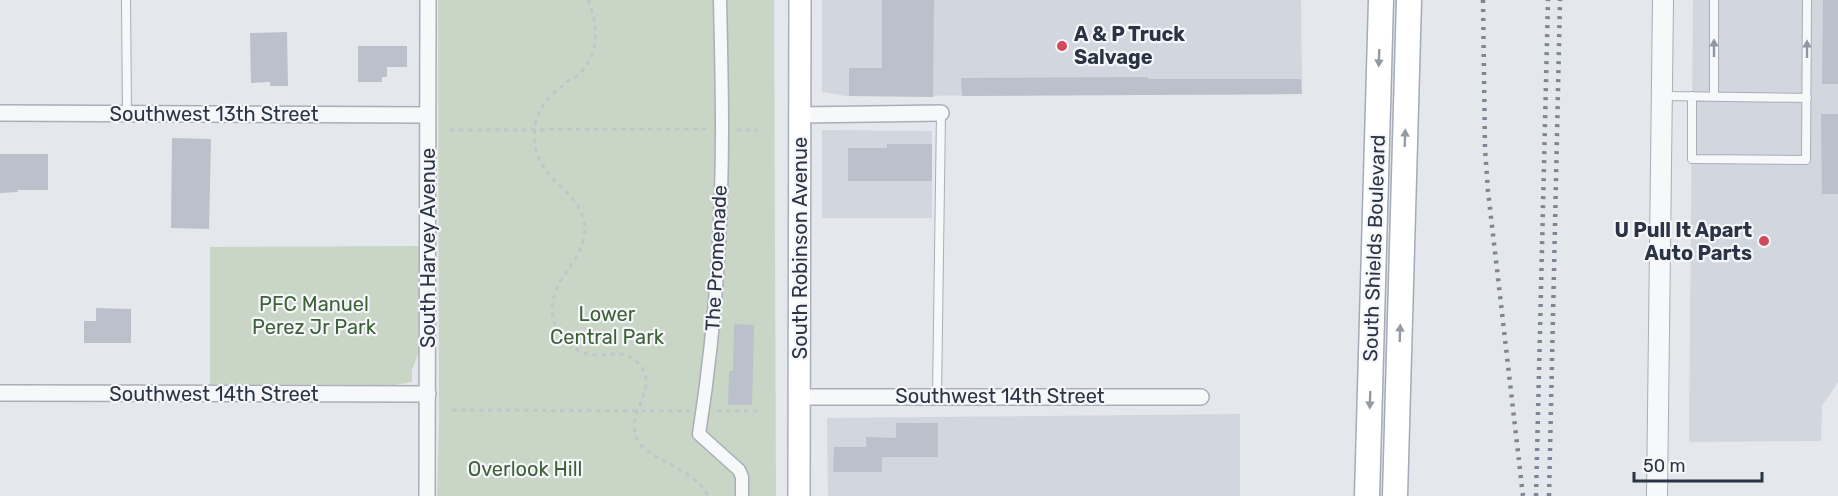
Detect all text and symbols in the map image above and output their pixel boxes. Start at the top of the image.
place label: A & P Truck Salvage [1074,22,1185,69]
marker: A & P Truck Salvage [1055,39,1069,53]
one-way arrow [1709,39,1719,58]
one-way arrow [1802,39,1812,58]
one-way arrow [1375,49,1384,68]
street label: Southwest 13th Street [110,102,319,126]
one-way arrow [1400,128,1410,147]
street label: South Shields Boulevard [1358,134,1390,362]
street label: South Robinson Avenue [788,137,812,359]
street label: South Harvey Avenue [416,148,440,348]
street label: The Promenade [700,184,732,332]
place label: U Pull It Apart Auto Parts [1614,218,1752,265]
marker: U Pull It Apart Auto Parts [1757,234,1771,248]
park label: PFC Manuel Perez Jr Park [252,292,377,339]
park label: Lower Central Park [550,302,665,349]
one-way arrow [1395,323,1404,342]
street label: Southwest 14th Street [109,382,319,406]
street label: Southwest 14th Street [895,384,1105,408]
one-way arrow [1365,391,1374,410]
scale bar [1634,445,1762,483]
text: 50 m [1643,455,1686,477]
park label: Overlook Hill [468,457,582,481]

